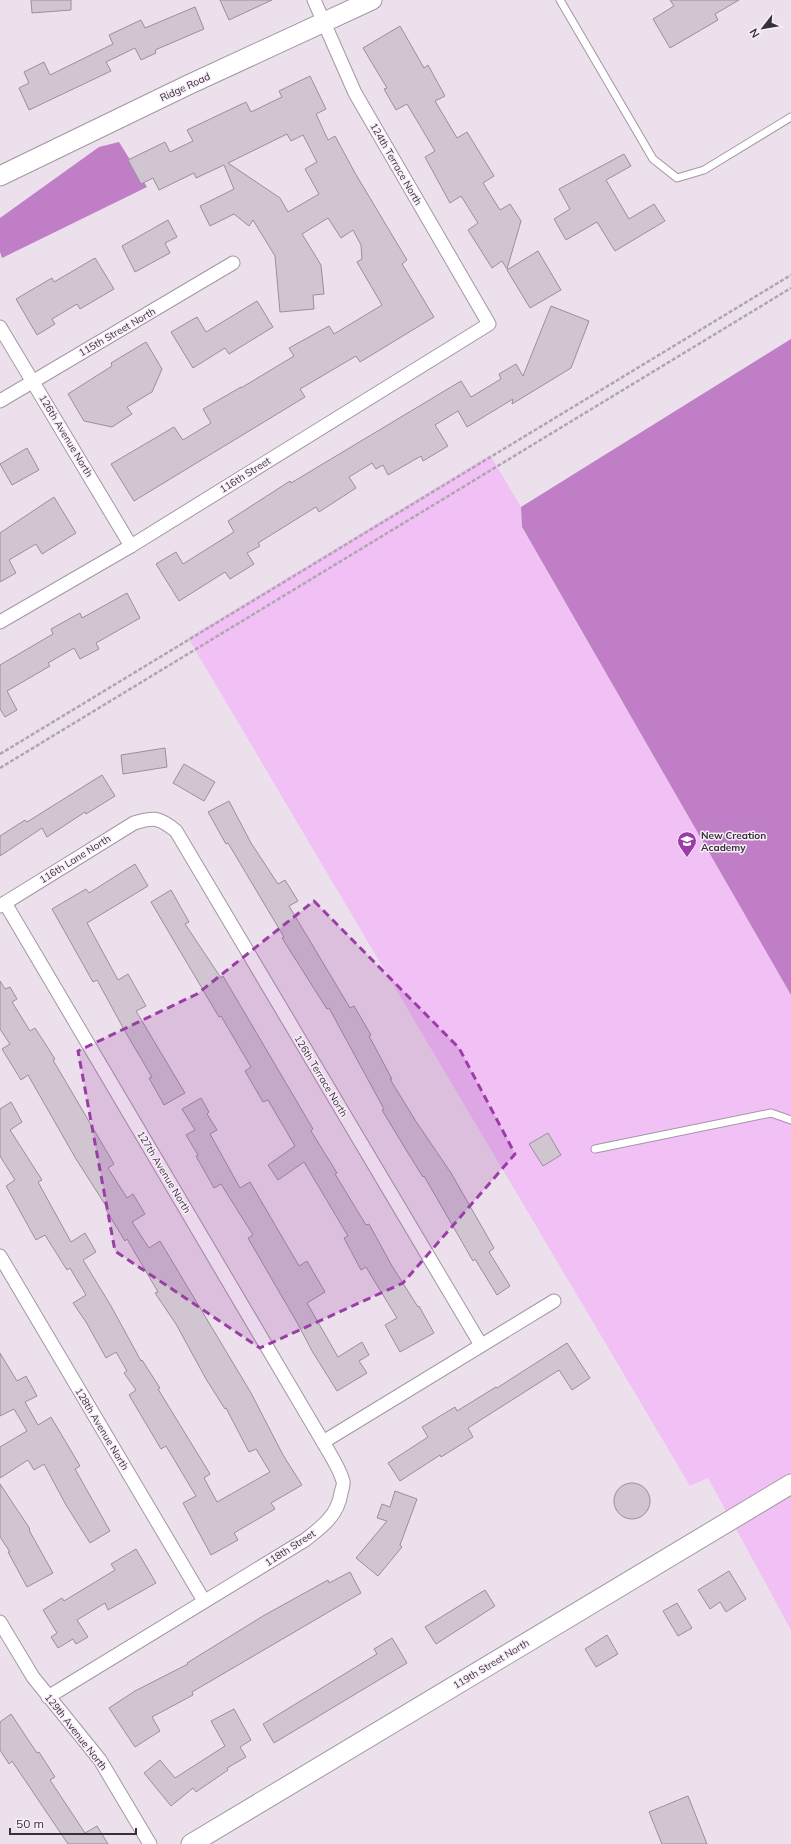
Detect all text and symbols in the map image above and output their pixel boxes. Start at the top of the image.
north arrow [743,8,783,48]
text: N [746,26,763,40]
street label: Ridge Road [158,70,212,104]
street label: 124th Terrace North [367,120,425,208]
street label: 115th Street North [76,305,158,359]
street label: 126th Avenue North [36,392,96,480]
street label: 116th Street [217,454,273,496]
place label: New Creation Academy [701,829,766,854]
school or university icon: New Creation Academy [676,830,698,858]
street label: 116th Lane North [37,832,113,886]
street label: 126th Terrace North [291,1033,351,1119]
street label: 127th Avenue North [134,1128,194,1216]
street label: 128th Avenue North [72,1385,132,1473]
street label: 118th Street [262,1527,318,1569]
street label: 119th Street North [451,1636,532,1692]
street label: 129th Avenue North [42,1691,110,1773]
scale bar [10,1810,136,1836]
text: 50 m [16,1816,44,1831]

